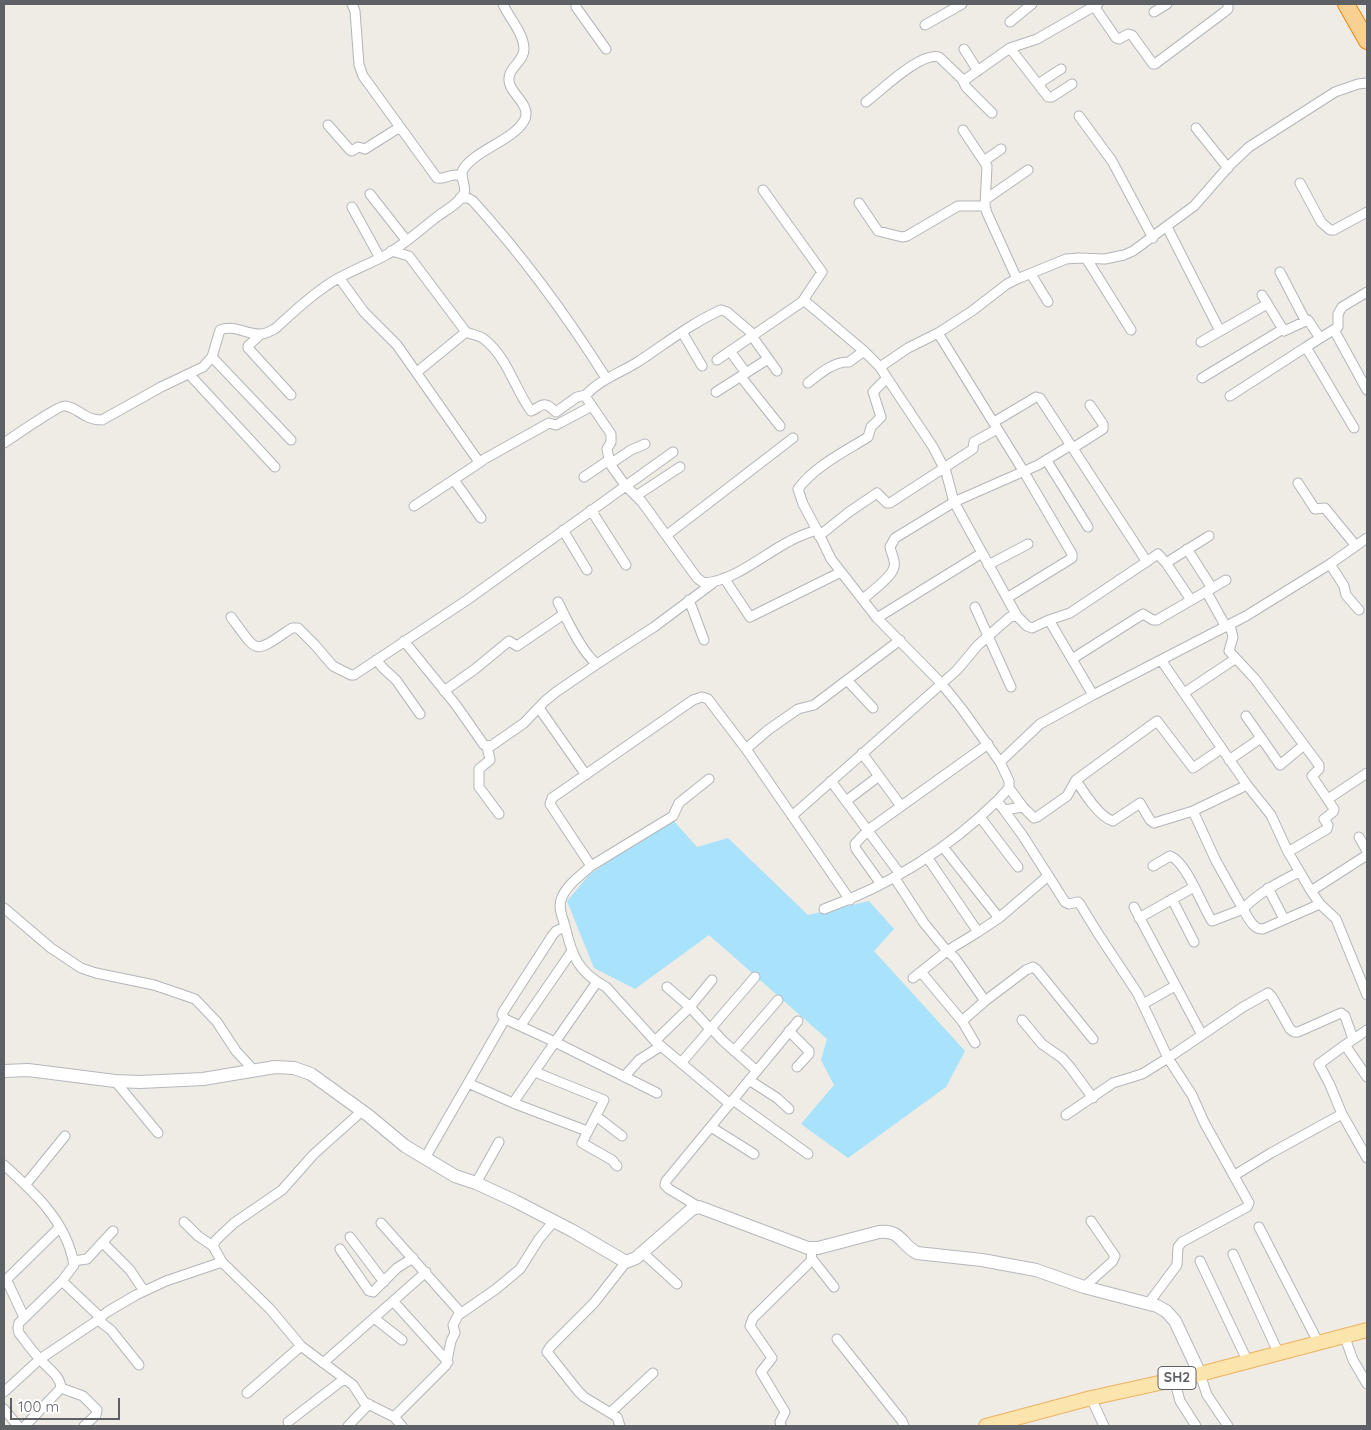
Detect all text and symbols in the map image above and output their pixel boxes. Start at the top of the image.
road number: SH2 [1158,1366,1196,1390]
scale bar [12,1388,122,1420]
text: 100 m [18,1397,59,1416]

